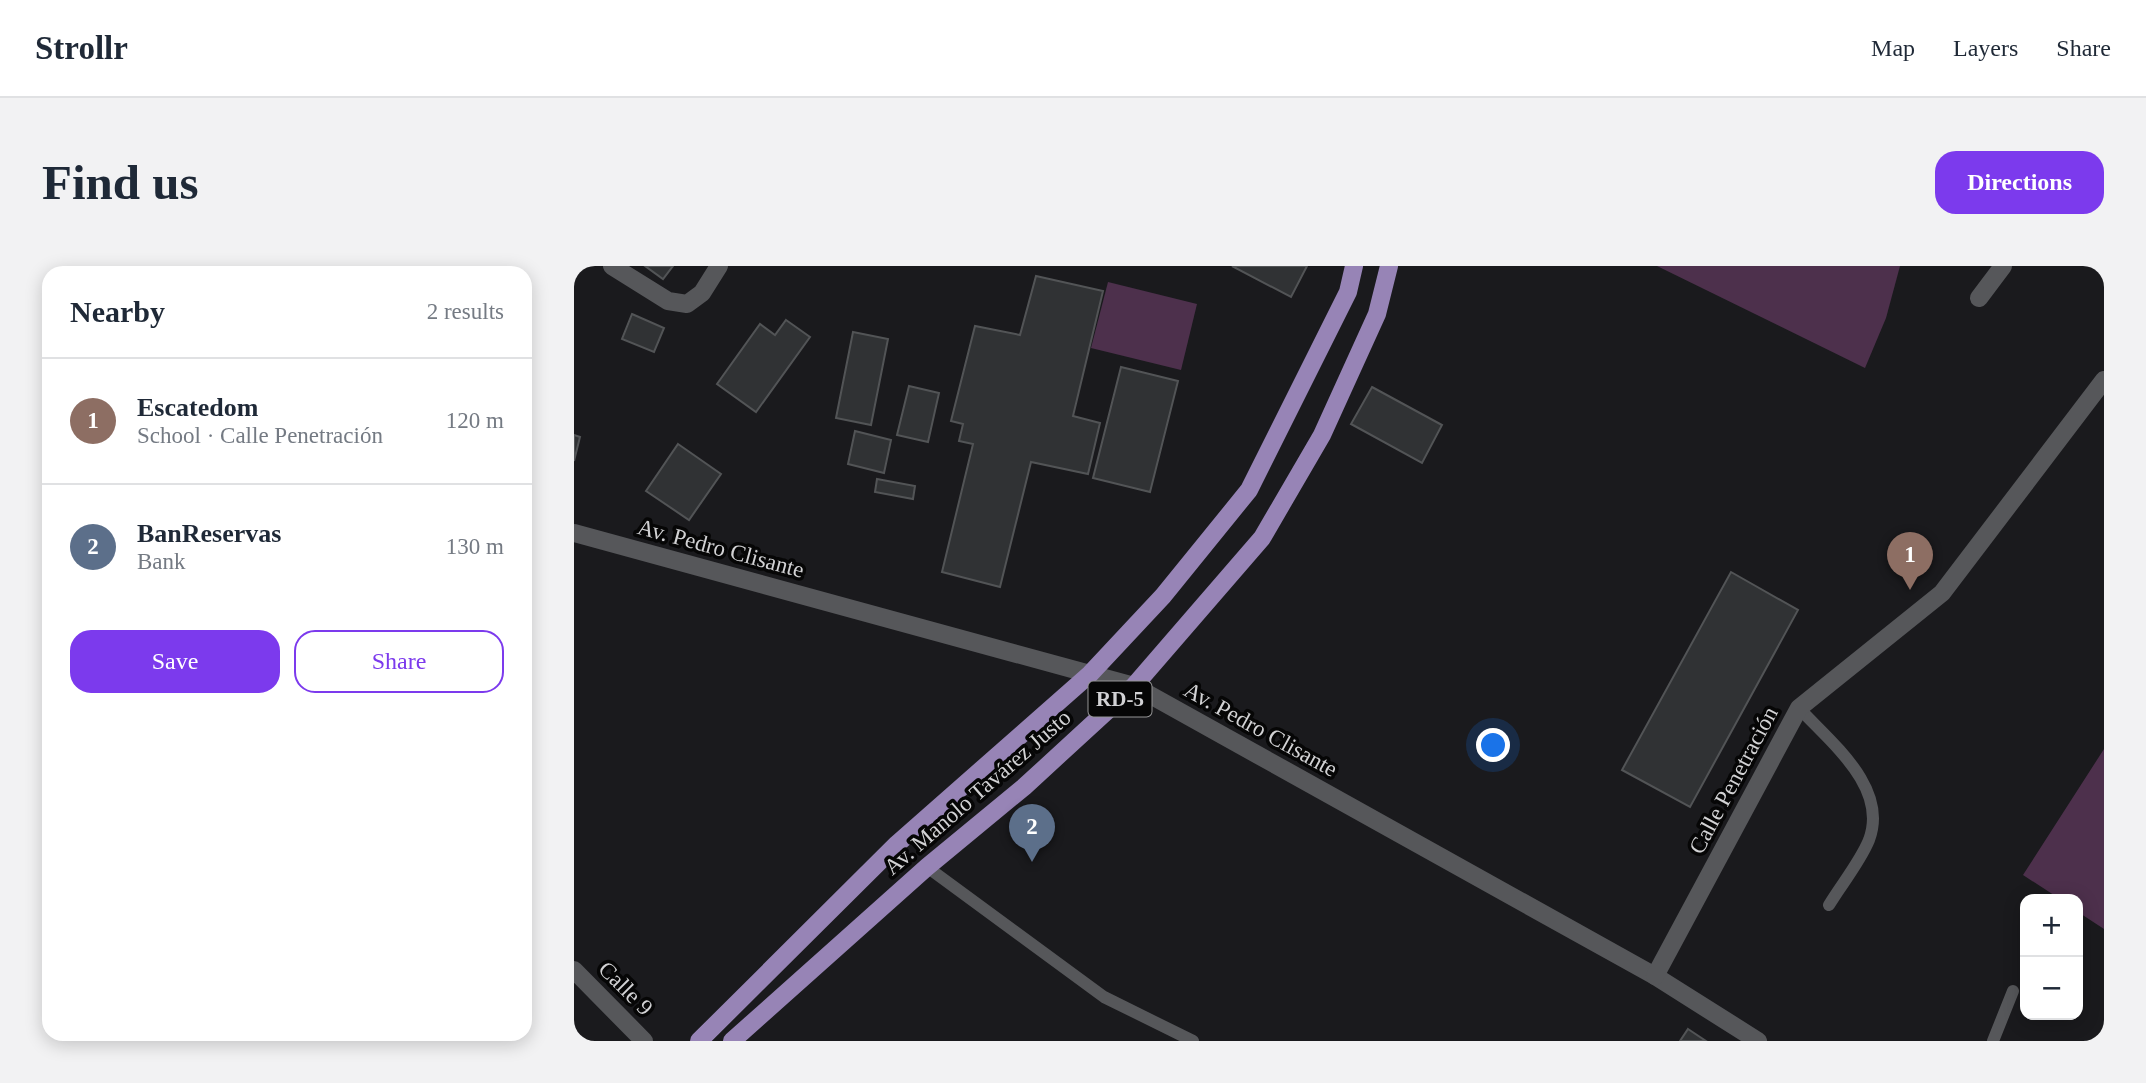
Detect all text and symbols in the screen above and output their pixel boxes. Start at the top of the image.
text: Strollr [35,30,128,66]
text: Map [1871,35,1915,61]
text: Layers [1953,35,2018,61]
text: Share [2056,35,2111,61]
button: Directions [1935,151,2104,214]
text: Find us [42,155,199,210]
text: Nearby [70,295,165,328]
text: 2 results [427,299,504,324]
text: Escatedom [137,393,258,422]
text: 1 [87,408,99,433]
text: 120 m [446,408,504,433]
text: School · Calle Penetración [137,423,383,448]
street label: Av. Pedro Clisante [635,514,807,583]
text: BanReservas [137,519,281,548]
pin: 1 [1887,532,1933,590]
text: 2 [87,534,99,559]
text: 130 m [446,534,504,559]
text: Bank [137,549,186,574]
button: Save [70,630,280,693]
button: Share [294,630,504,693]
street label: Av. Pedro Clisante [1180,677,1342,782]
road number: RD-5 [1088,682,1152,716]
street label: Calle Penetración [1684,702,1783,858]
street label: Av. Manolo Tavárez Justo [879,705,1076,880]
your location [1476,728,1510,762]
pin: 2 [1009,804,1055,862]
map controls [2020,894,2083,1020]
button: + [2020,894,2083,957]
street label: Calle 9 [594,956,658,1020]
button: − [2020,957,2083,1020]

